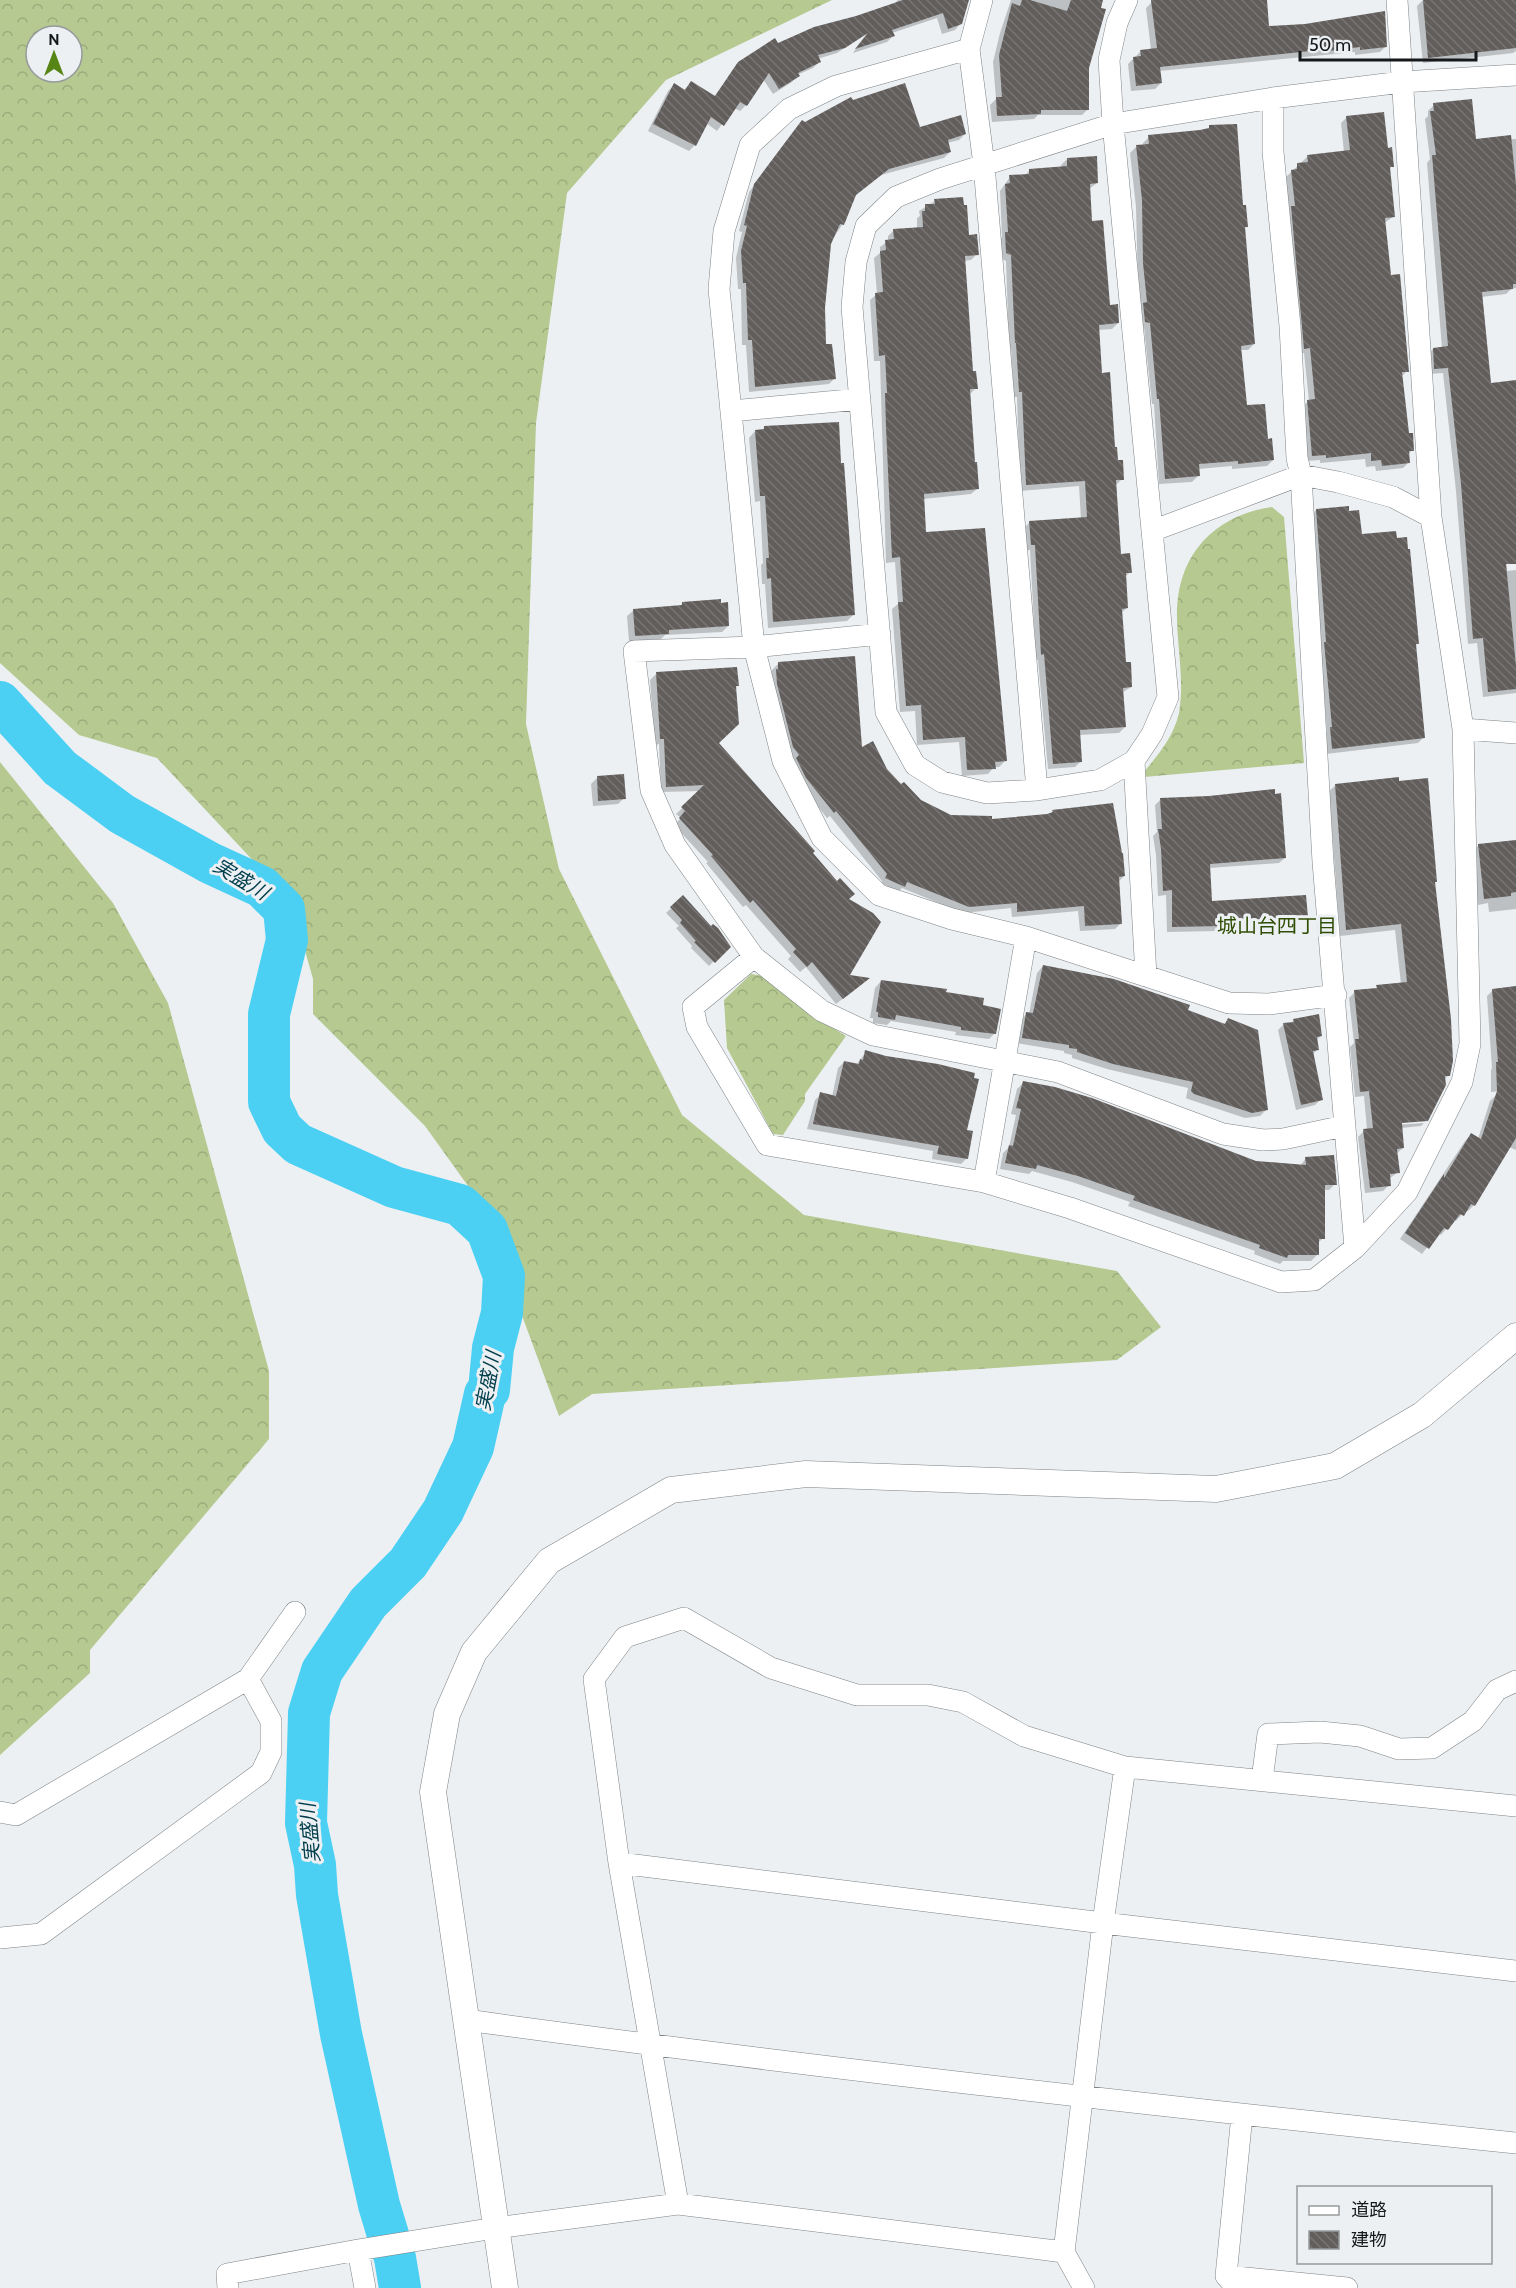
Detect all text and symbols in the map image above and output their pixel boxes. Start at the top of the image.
north arrow [24,24,84,84]
scale bar [1300,24,1476,62]
text: N [48,30,60,49]
text: 50 m [1309,34,1351,56]
water label: 実盛川 [209,853,275,906]
district label: 城山台四丁目 [1217,914,1337,938]
water label: 実盛川 [470,1347,506,1413]
water label: 実盛川 [295,1800,325,1864]
legend [1297,2186,1492,2264]
text: 道路 [1351,2199,1387,2221]
text: 建物 [1351,2229,1387,2251]

